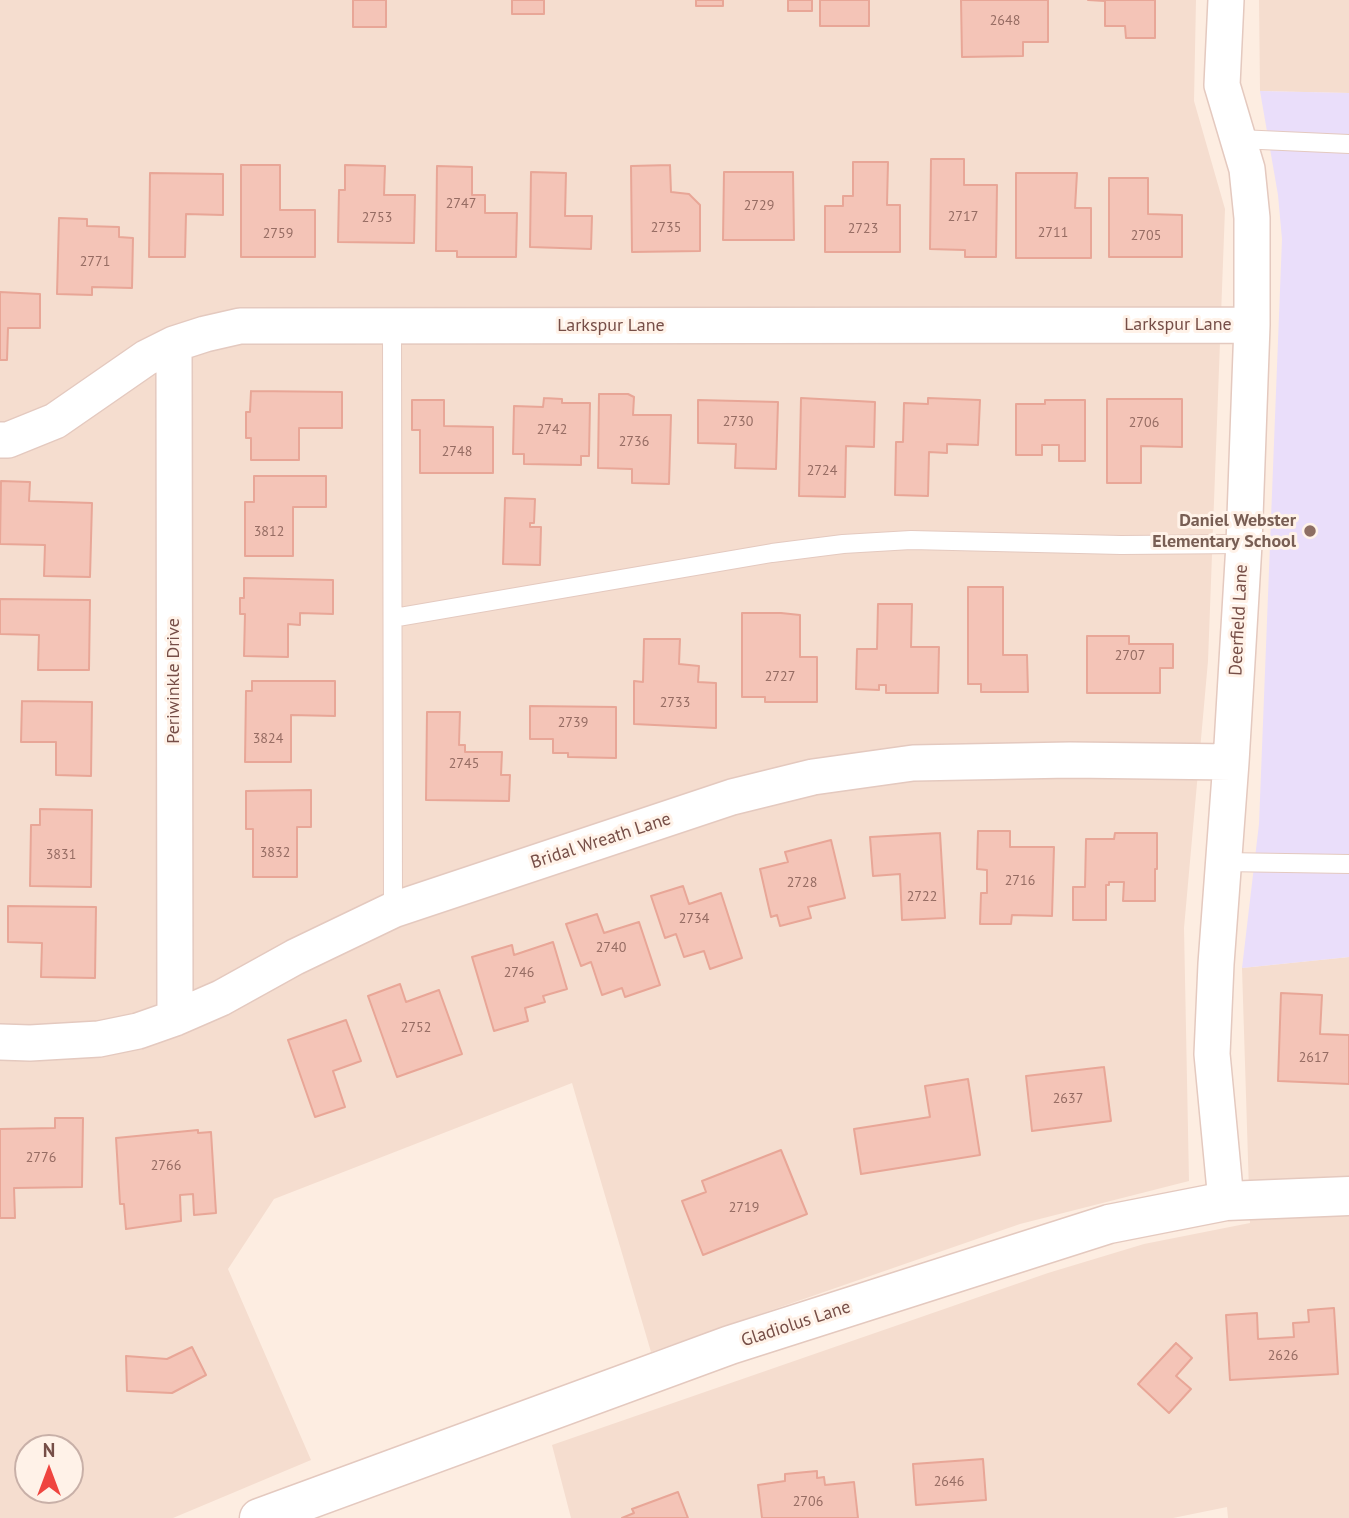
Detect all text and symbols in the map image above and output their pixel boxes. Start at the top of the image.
house number: 2648 [990,13,1020,29]
house number: 2747 [446,196,476,212]
house number: 2729 [744,198,774,214]
house number: 2717 [948,209,978,225]
house number: 2753 [362,210,392,226]
house number: 2735 [651,220,681,236]
house number: 2723 [848,221,878,237]
house number: 2711 [1038,225,1068,241]
house number: 2759 [263,226,293,242]
house number: 2705 [1131,228,1161,244]
house number: 2771 [80,254,110,270]
street label: Larkspur Lane [1124,314,1232,336]
street label: Larkspur Lane [557,315,665,337]
house number: 2730 [723,414,753,430]
house number: 2706 [1129,415,1159,431]
house number: 2742 [537,422,567,438]
house number: 2736 [619,434,649,450]
house number: 2748 [442,444,472,460]
house number: 2724 [807,463,837,479]
place label: Daniel Webster Elementary School [1152,510,1296,552]
marker: Daniel Webster Elementary School [1302,523,1318,539]
house number: 3812 [254,524,284,540]
street label: Deerfield Lane [1225,564,1253,676]
street label: Periwinkle Drive [163,618,185,744]
house number: 2707 [1115,648,1145,664]
house number: 2727 [765,669,795,685]
house number: 2733 [660,695,690,711]
house number: 2739 [558,715,588,731]
house number: 3824 [253,731,283,747]
house number: 2745 [449,756,479,772]
street label: Bridal Wreath Lane [528,808,674,874]
house number: 3832 [260,845,290,861]
house number: 3831 [46,847,76,863]
house number: 2716 [1005,873,1035,889]
house number: 2728 [787,875,817,891]
house number: 2722 [907,889,937,905]
house number: 2734 [679,911,709,927]
house number: 2740 [596,940,626,956]
house number: 2746 [504,965,534,981]
house number: 2752 [401,1020,431,1036]
house number: 2617 [1299,1050,1329,1066]
house number: 2637 [1053,1091,1083,1107]
house number: 2776 [26,1150,56,1166]
house number: 2766 [151,1158,181,1174]
house number: 2719 [729,1200,759,1216]
street label: Gladiolus Lane [739,1296,853,1352]
house number: 2626 [1268,1348,1298,1364]
north arrow [14,1434,84,1504]
text: N [43,1438,55,1462]
house number: 2646 [934,1474,964,1490]
house number: 2706 [793,1494,823,1510]

